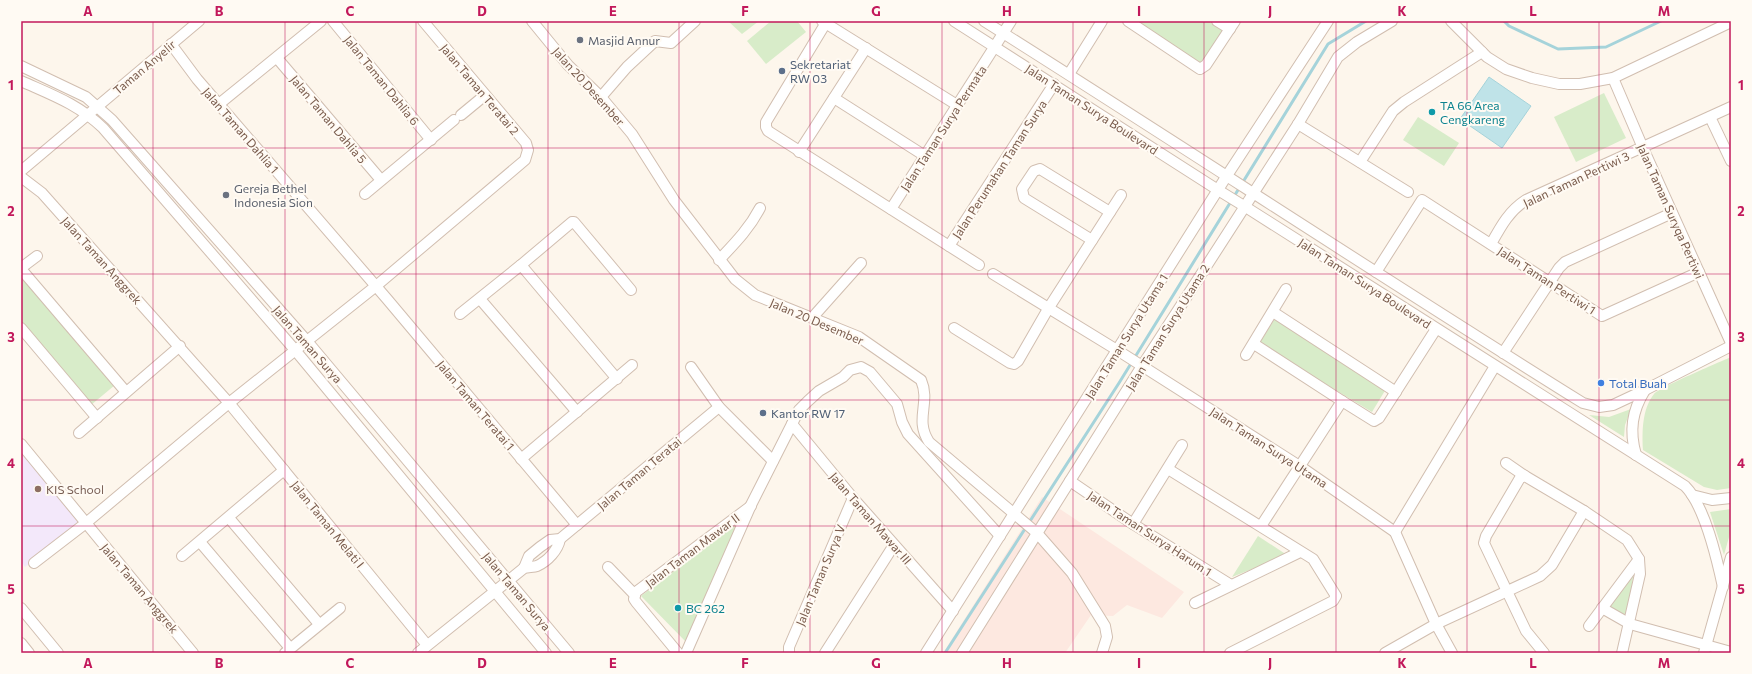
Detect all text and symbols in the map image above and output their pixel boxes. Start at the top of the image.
text: A [83,3,93,19]
text: B [215,3,224,19]
text: C [346,3,355,19]
text: D [477,3,487,19]
text: E [609,3,617,19]
text: F [741,3,749,19]
text: G [871,3,881,19]
text: H [1002,3,1012,19]
text: I [1137,3,1141,19]
text: J [1268,3,1272,19]
text: K [1397,3,1407,19]
text: L [1529,3,1537,19]
text: M [1658,3,1670,19]
street label: Jalan Taman Dahlia 6 [341,32,422,128]
place label: Masjid Annur [588,33,660,47]
marker: Masjid Annur [575,35,585,45]
street label: Taman Anyelir [110,37,178,97]
street label: Jalan Taman Teratai 2 [437,41,522,138]
street label: Jalan 20 Desember [549,44,628,129]
place label: Sekretariat RW 03 [790,57,851,85]
street label: Jalan Taman Surya Boulevard [1023,61,1161,158]
street label: Jalan Taman Surya Permata [897,63,990,194]
marker: Sekretariat RW 03 [777,66,787,76]
street label: Jalan Taman Dahlia 5 [287,72,370,167]
text: 1 [8,77,14,93]
text: 1 [1738,77,1744,93]
street label: Jalan Taman Dahlia 1 [199,84,282,176]
street label: Jalan Perumahan Taman Surya [949,97,1050,241]
place label: TA 66 Area Cengkareng [1440,98,1506,126]
marker: TA 66 Area Cengkareng [1427,107,1437,117]
street label: Jalan Taman Suryqa Pertiwi [1634,141,1707,281]
street label: Jalan Taman Pertiwi 3 [1521,148,1632,211]
place label: Gereja Bethel Indonesia Sion [234,181,313,209]
marker: Gereja Bethel Indonesia Sion [221,190,231,200]
text: 2 [7,203,15,219]
text: 2 [1737,203,1745,219]
street label: Jalan Taman Anggrek [58,213,145,308]
street label: Jalan Taman Surya Boulevard [1296,235,1434,332]
street label: Jalan Taman Pertiwi 1 [1495,243,1598,318]
street label: Jalan Taman Surya Utama 2 [1122,261,1213,393]
street label: Jalan Taman Surya Utama 1 [1082,271,1171,401]
street label: Jalan 20 Desember [768,295,866,348]
street label: Jalan Taman Surya [270,302,345,386]
text: 3 [7,329,15,345]
text: 3 [1737,329,1745,345]
street label: Jalan Taman Teratai 1 [434,357,518,453]
place label: Total Buah [1609,376,1667,390]
marker: Total Buah [1596,378,1606,388]
street label: Jalan Taman Surya Utama [1207,404,1330,491]
place label: Kantor RW 17 [771,406,845,420]
marker: Kantor RW 17 [758,408,768,418]
street label: Jalan Taman Teratai [594,434,685,513]
text: 4 [7,455,15,471]
text: 4 [1737,455,1745,471]
street label: Jalan Taman Mawar III [826,469,915,568]
street label: Jalan Taman Melati I [288,478,367,571]
place label: KIS School [46,482,104,496]
marker: KIS School [33,484,43,494]
street label: Jalan Taman Surya Harum 1 [1085,488,1215,579]
street label: Jalan Taman Mawar II [642,510,742,591]
street label: Jalan Taman Surya V [792,522,849,628]
street label: Jalan Taman Anggrek [98,540,182,637]
street label: Jalan Taman Surya [479,549,554,634]
text: 5 [7,581,15,597]
text: 5 [1737,581,1745,597]
place label: BC 262 [686,601,725,615]
marker: BC 262 [673,603,683,613]
text: A [83,655,93,671]
text: B [215,655,224,671]
text: C [346,655,355,671]
text: D [477,655,487,671]
text: E [609,655,617,671]
text: F [741,655,749,671]
text: G [871,655,881,671]
text: H [1002,655,1012,671]
text: I [1137,655,1141,671]
text: J [1268,655,1272,671]
text: K [1397,655,1407,671]
text: L [1529,655,1537,671]
text: M [1658,655,1670,671]

